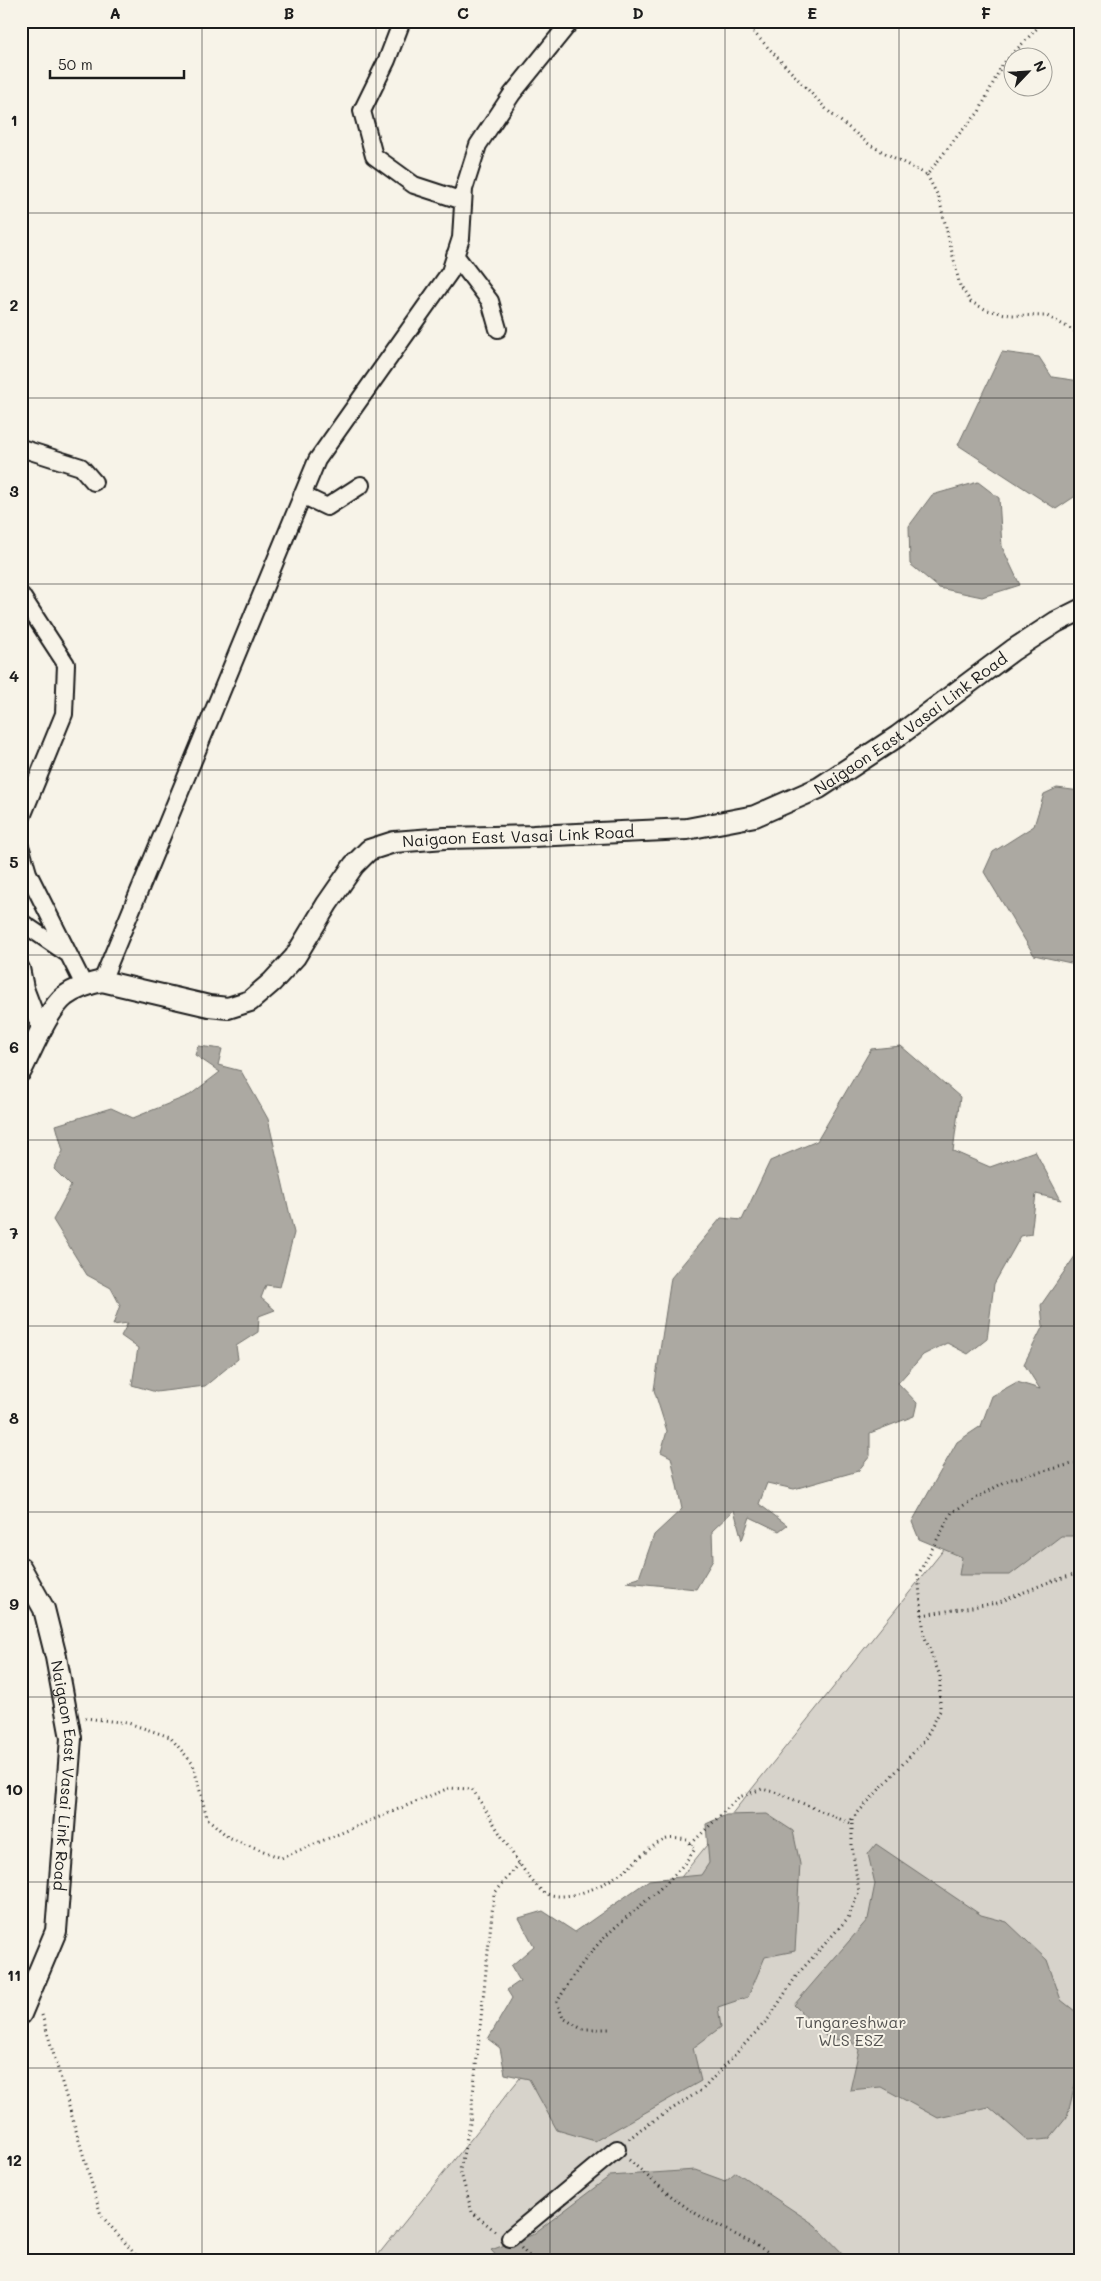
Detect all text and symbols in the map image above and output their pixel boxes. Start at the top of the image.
text: A [109,2,121,23]
text: B [284,2,294,23]
text: C [457,2,469,23]
text: D [632,2,644,23]
text: E [807,2,817,23]
text: F [981,2,991,23]
scale bar [50,48,184,80]
north arrow [1004,48,1054,98]
text: 50 m [58,54,93,74]
text: N [1029,57,1051,75]
text: 1 [10,109,18,130]
text: 2 [10,294,19,315]
text: 3 [9,480,19,501]
street label: Naigaon East Vasai Link Road [809,647,1011,799]
text: 4 [9,665,19,686]
street label: Naigaon East Vasai Link Road [401,820,635,851]
text: 5 [9,851,19,872]
text: 6 [9,1036,19,1057]
text: 7 [10,1222,19,1243]
text: 8 [9,1407,19,1428]
text: 9 [9,1593,19,1614]
street label: Naigaon East Vasai Link Road [47,1658,82,1892]
text: 10 [5,1778,23,1799]
text: 11 [7,1964,21,1985]
park label: Tungareshwar WLS ESZ [796,2011,906,2050]
text: 12 [6,2149,22,2170]

